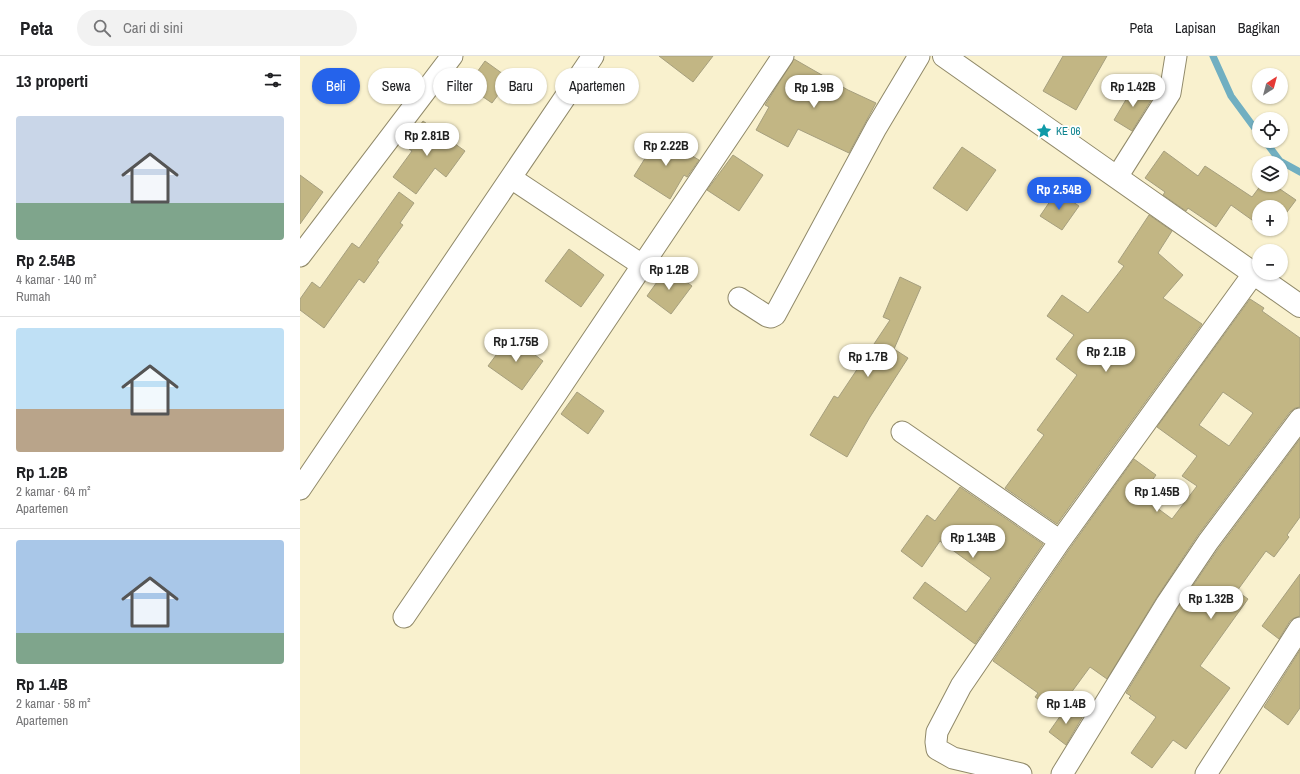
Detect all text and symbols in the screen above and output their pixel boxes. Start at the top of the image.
search box [77,10,357,46]
text: Peta [20,15,53,41]
icon: search [91,17,113,39]
text: Cari di sini [123,17,183,38]
text: Peta [1129,19,1153,37]
text: Lapisan [1175,19,1216,37]
text: Bagikan [1238,19,1280,37]
chip: Beli [312,68,360,104]
chip: Sewa [368,68,425,104]
chip: Filter [433,68,487,104]
chip: Baru [495,68,547,104]
chip: Apartemen [555,68,639,104]
north arrow [1252,68,1288,104]
map controls [1252,68,1288,280]
text: 13 properti [16,69,88,92]
icon: filters [262,69,284,91]
pin: Rp 1.42B [1092,74,1174,108]
pin: Rp 1.9B [777,75,851,109]
text: Rp 1.42B [1110,78,1156,95]
text: Rp 1.9B [794,79,834,96]
button: locate [1252,112,1288,148]
place icon: KE 06 [1035,122,1053,140]
pin: Rp 2.81B [386,123,468,157]
place label: KE 06 [1056,124,1081,138]
text: Rp 2.81B [404,127,450,144]
pin: Rp 2.22B [625,133,707,167]
text: Rp 2.22B [643,137,689,154]
icon: home [114,142,186,214]
button: layers [1252,156,1288,192]
pin: Rp 2.54B [1018,177,1100,211]
text: Rp 2.54B [1036,181,1082,198]
button: + [1252,200,1288,236]
button: − [1252,244,1288,280]
text: Rp 2.54B [16,248,76,271]
pin: Rp 1.2B [632,257,706,291]
text: Rp 1.2B [649,261,689,278]
text: 4 kamar · 140 m² [16,271,97,288]
text: Rumah [16,288,50,305]
pin: Rp 1.75B [475,329,557,363]
text: Rp 1.75B [493,333,539,350]
pin: Rp 2.1B [1069,339,1143,373]
text: Rp 2.1B [1086,343,1126,360]
pin: Rp 1.7B [831,344,905,378]
text: Rp 1.7B [848,348,888,365]
icon: home [114,354,186,426]
text: Rp 1.2B [16,460,68,483]
pin: Rp 1.45B [1116,479,1198,513]
text: 2 kamar · 64 m² [16,483,91,500]
text: Rp 1.45B [1134,483,1180,500]
text: Apartemen [16,500,68,517]
pin: Rp 1.34B [932,525,1014,559]
text: Rp 1.34B [950,529,996,546]
icon: home [114,566,186,638]
pin: Rp 1.32B [1170,586,1252,620]
text: Rp 1.32B [1188,590,1234,607]
text: Rp 1.4B [16,672,68,695]
pin: Rp 1.4B [1029,691,1103,725]
text: 2 kamar · 58 m² [16,695,91,712]
text: Rp 1.4B [1046,695,1086,712]
text: Apartemen [16,712,68,729]

